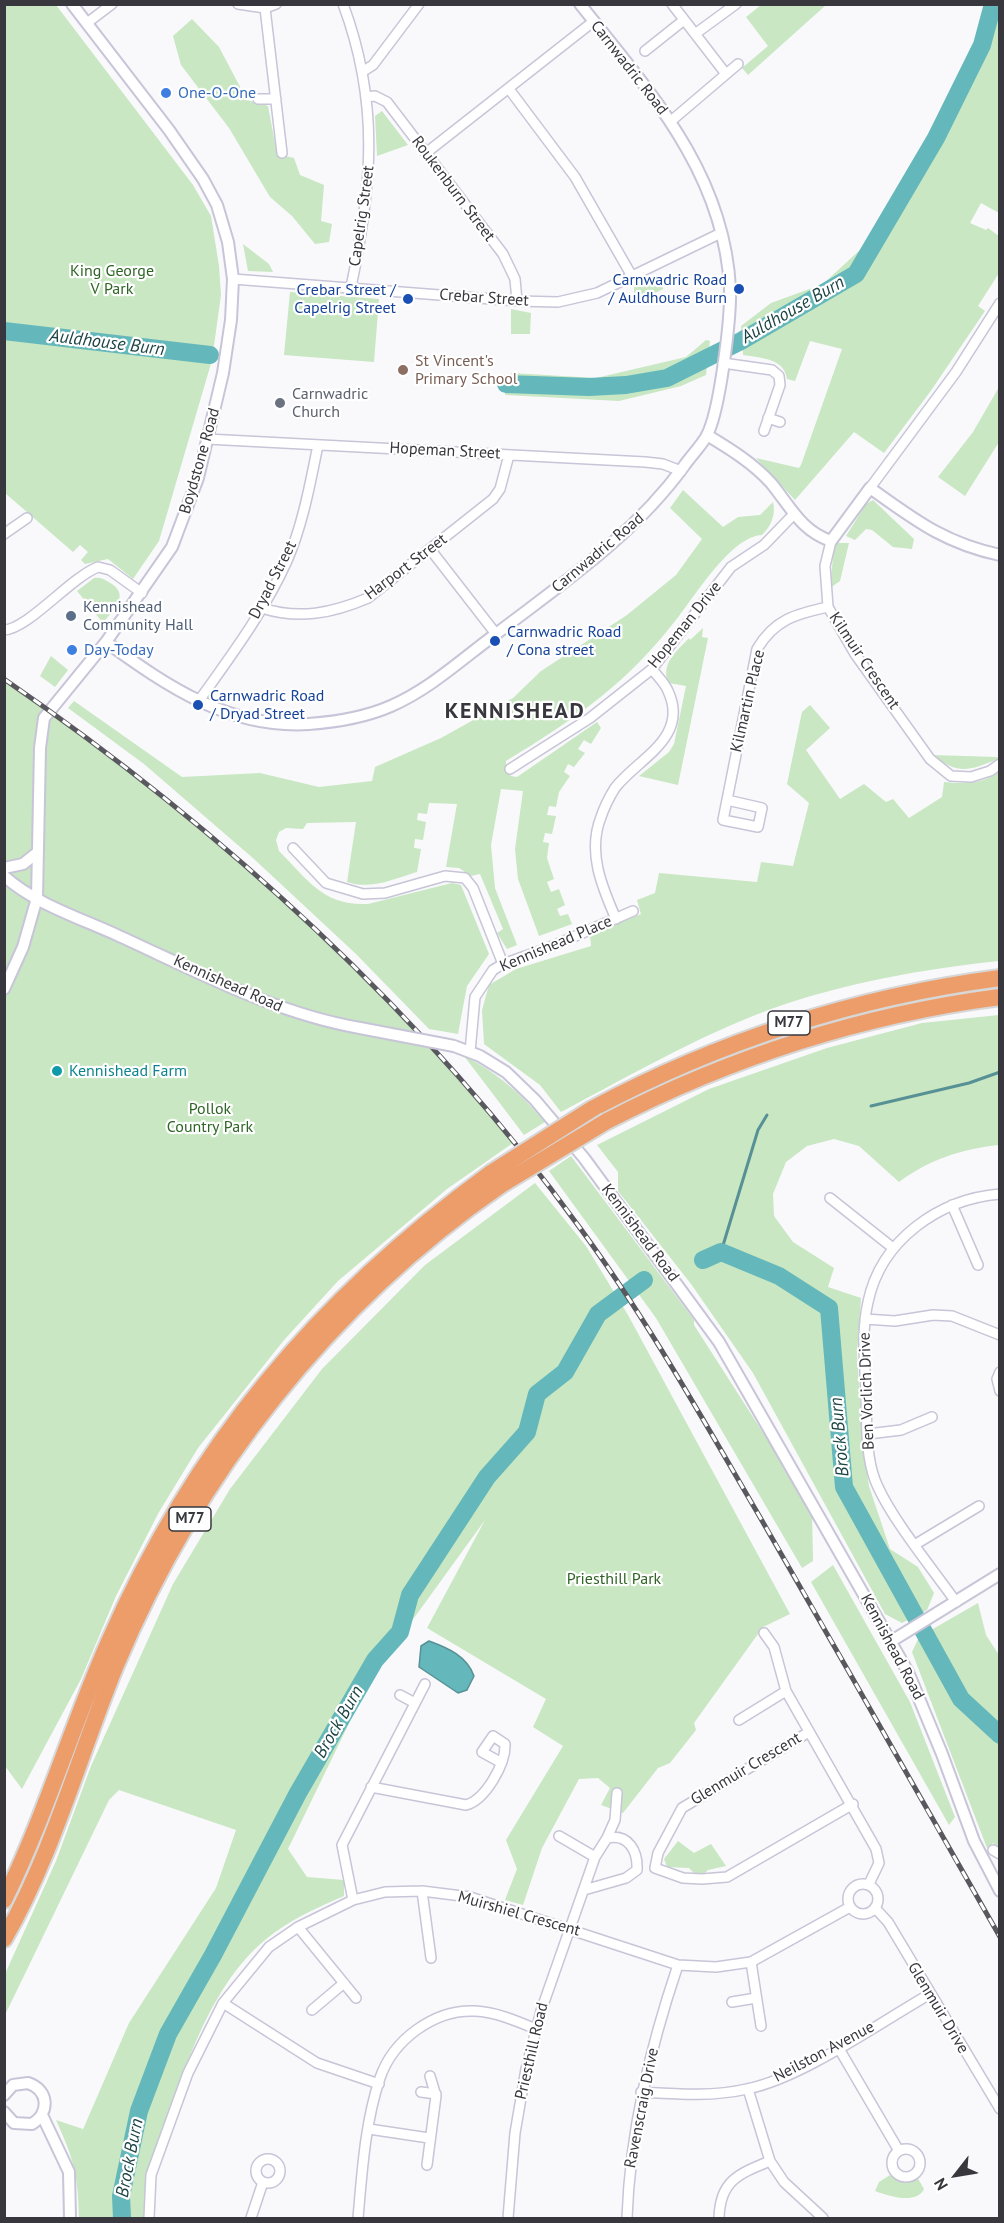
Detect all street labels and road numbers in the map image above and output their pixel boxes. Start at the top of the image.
street label: Carnwadric Road [586,17,672,119]
street label: Roukenburn Street [407,133,499,245]
street label: Capelrig Street [345,164,379,268]
street label: Crebar Street [439,285,529,311]
street label: Boydstone Road [176,406,224,516]
street label: Hopeman Street [389,439,501,463]
street label: Carnwadric Road [548,509,648,597]
street label: Harport Street [361,530,451,604]
street label: Dryad Street [245,538,301,622]
street label: Hopeman Drive [644,578,726,672]
street label: Kilmuir Crescent [825,609,903,713]
street label: Kilmartin Place [727,648,769,754]
street label: Kennishead Place [497,912,615,976]
street label: Kennishead Road [171,951,285,1017]
road number: M77 [768,1011,810,1035]
street label: Kennishead Road [597,1180,683,1286]
street label: Ben Vorlich Drive [855,1332,879,1450]
road number: M77 [169,1507,211,1531]
street label: Kennishead Road [856,1591,928,1703]
street label: Glenmuir Crescent [687,1729,805,1809]
street label: Muirshiel Crescent [456,1887,582,1941]
street label: Glenmuir Drive [903,1959,973,2057]
street label: Priesthill Road [512,2001,552,2101]
street label: Neilston Avenue [770,2017,878,2087]
street label: Ravenscraig Drive [621,2046,663,2170]

